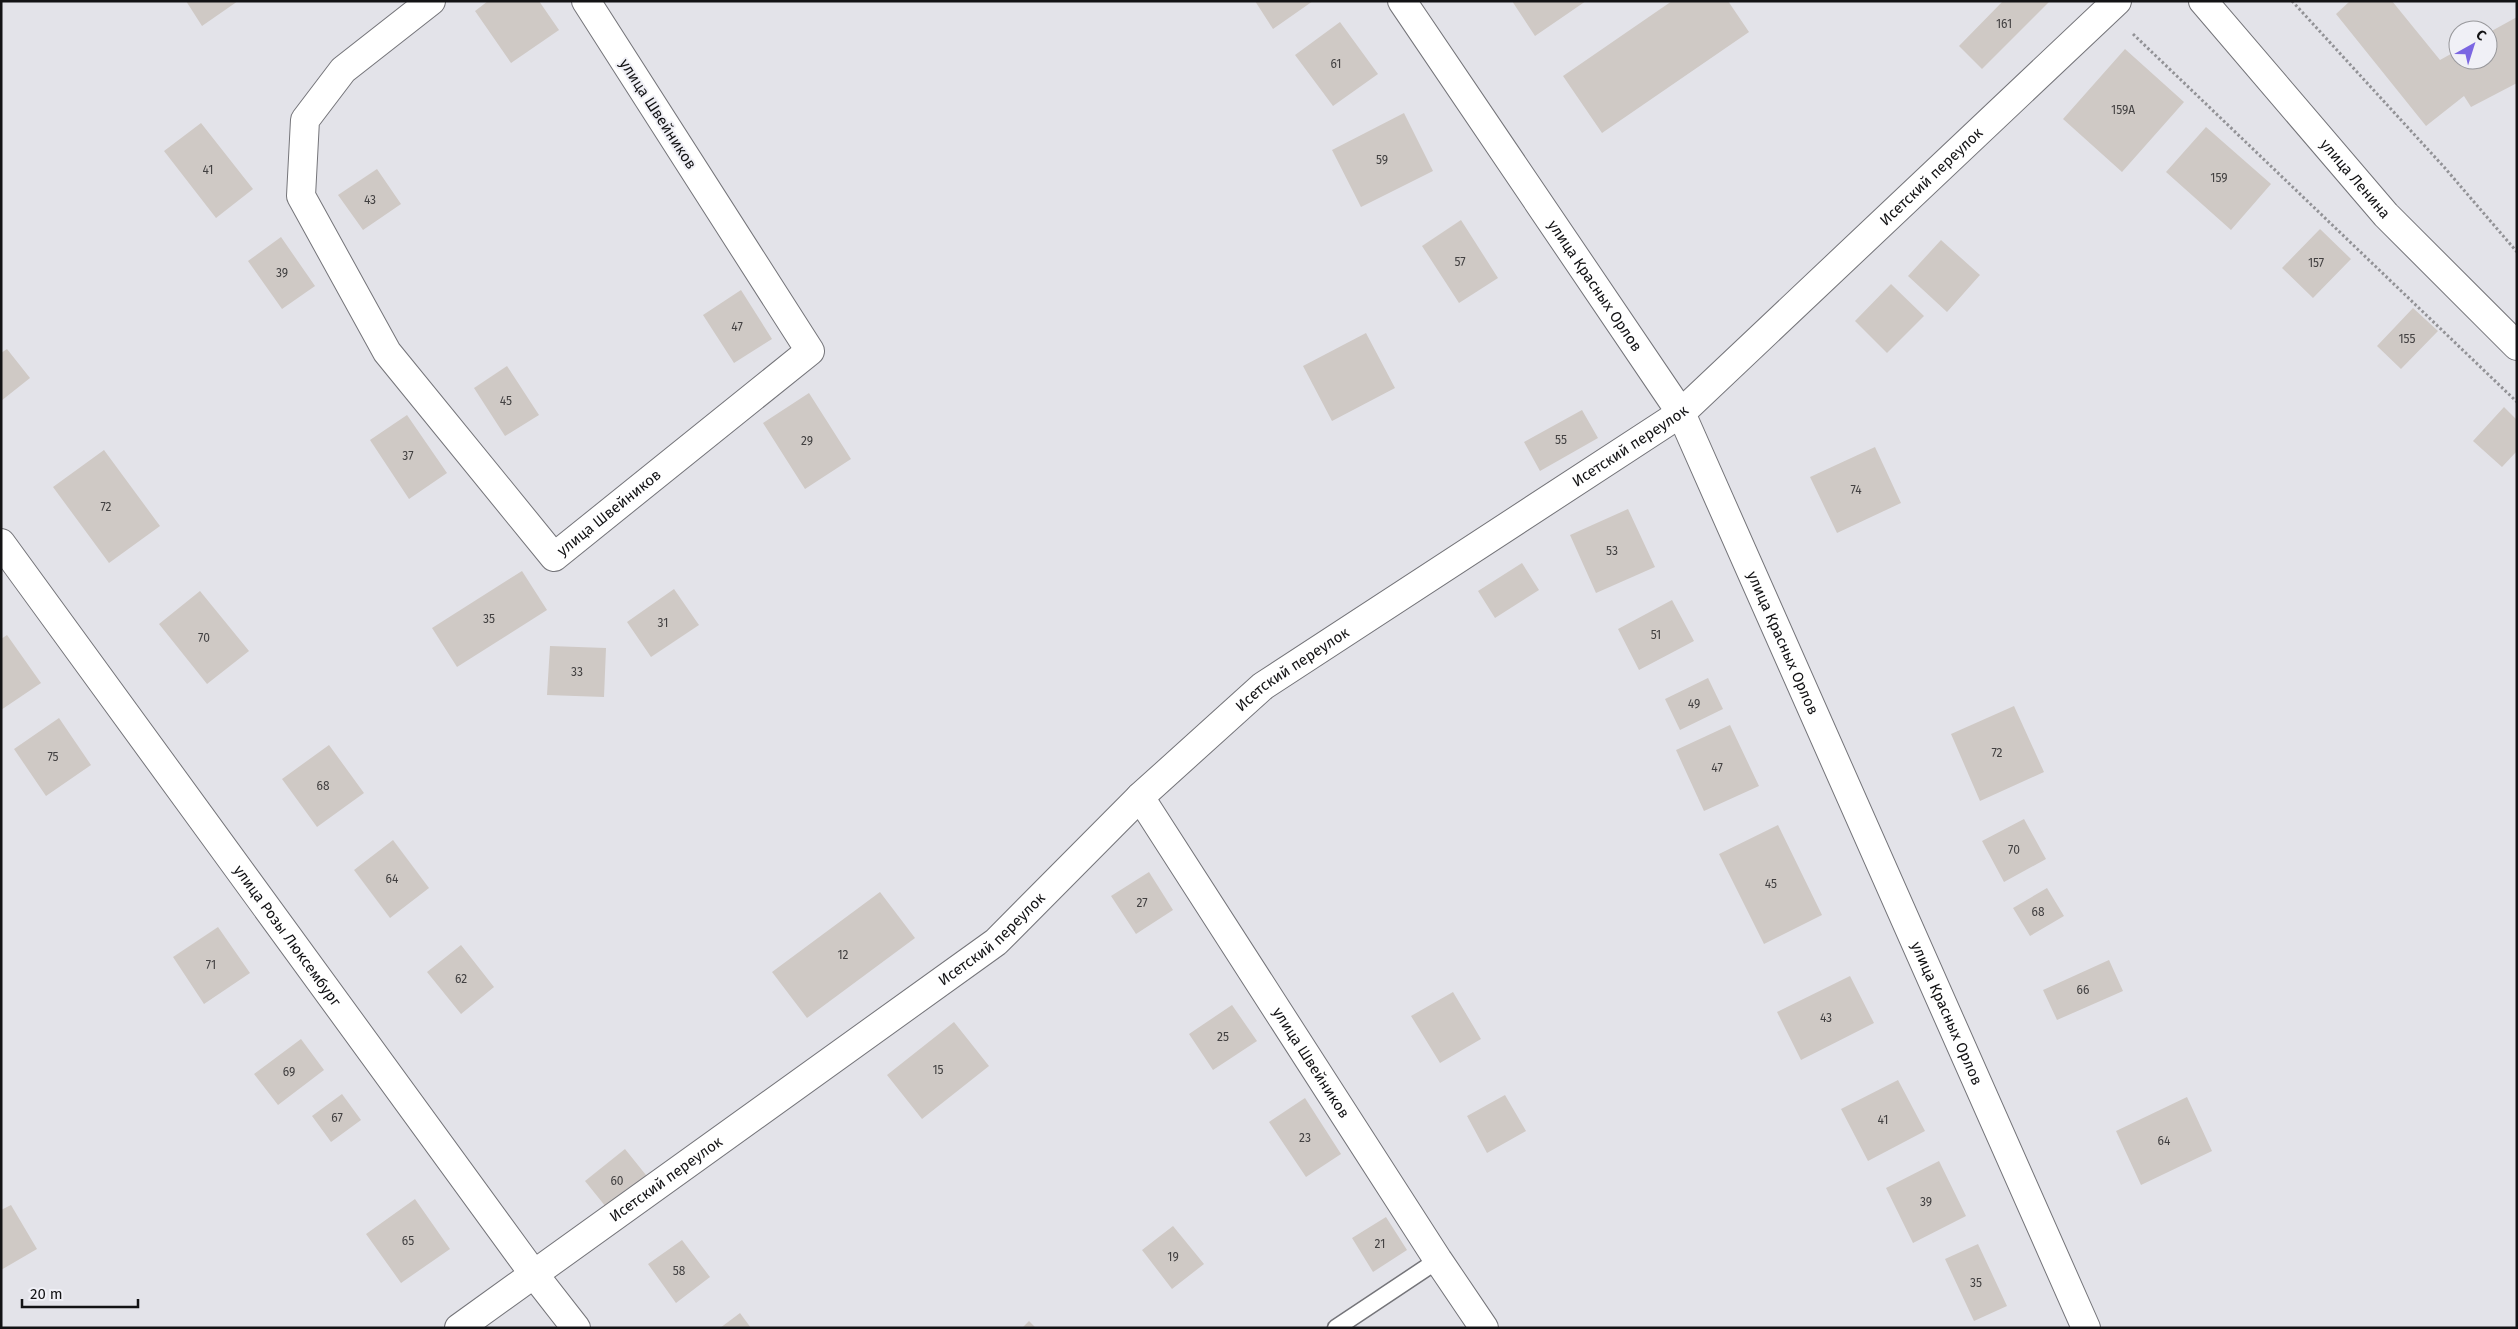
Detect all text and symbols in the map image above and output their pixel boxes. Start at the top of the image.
house number: 161 [1996,17,2012,31]
north arrow [2448,20,2498,70]
text: С [2472,26,2489,44]
street label: улица Швейников [616,55,700,173]
house number: 61 [1330,57,1342,71]
house number: 159А [2111,103,2135,117]
street label: Исетский переулок [1876,123,1987,229]
street label: улица Ленина [2316,135,2394,222]
house number: 59 [1376,153,1388,167]
house number: 41 [203,163,213,177]
house number: 159 [2210,171,2228,185]
house number: 43 [364,193,376,207]
street label: улица Красных Орлов [1544,217,1646,355]
house number: 57 [1454,255,1466,269]
house number: 157 [2308,256,2324,270]
house number: 39 [276,266,288,280]
house number: 47 [731,320,743,334]
house number: 155 [2398,332,2416,346]
house number: 45 [500,394,512,408]
street label: Исетский переулок [1569,402,1692,491]
house number: 55 [1555,433,1567,447]
house number: 29 [801,434,813,448]
house number: 37 [402,449,414,463]
street label: улица Швейников [554,465,665,560]
house number: 74 [1850,483,1862,497]
house number: 72 [100,500,112,514]
house number: 53 [1606,544,1618,558]
street label: улица Красных Орлов [1743,568,1822,717]
house number: 35 [483,612,495,626]
house number: 31 [658,616,668,630]
street label: Исетский переулок [1232,623,1353,715]
house number: 51 [1651,628,1661,642]
house number: 70 [198,631,210,645]
house number: 33 [571,665,583,679]
house number: 49 [1688,697,1700,711]
house number: 72 [1991,746,2003,760]
house number: 75 [47,750,59,764]
house number: 47 [1711,761,1723,775]
house number: 68 [316,779,330,793]
house number: 70 [2008,843,2020,857]
street label: улица Розы Люксембург [230,861,345,1011]
house number: 64 [386,872,399,886]
house number: 45 [1765,877,1777,891]
street label: Исетский переулок [935,889,1049,989]
house number: 27 [1136,896,1148,910]
house number: 68 [2031,905,2045,919]
street label: улица Красных Орлов [1907,939,1986,1088]
house number: 12 [837,948,849,962]
house number: 71 [206,958,216,972]
house number: 62 [455,972,467,986]
house number: 66 [2077,983,2089,997]
street label: улица Швейников [1269,1004,1353,1121]
house number: 43 [1820,1011,1832,1025]
house number: 25 [1217,1030,1229,1044]
house number: 15 [932,1063,944,1077]
house number: 69 [283,1065,295,1079]
house number: 67 [331,1111,343,1125]
house number: 41 [1878,1113,1888,1127]
house number: 23 [1299,1131,1311,1145]
street label: Исетский переулок [606,1132,726,1226]
house number: 64 [2158,1134,2171,1148]
house number: 60 [610,1174,624,1188]
house number: 39 [1920,1195,1932,1209]
house number: 65 [402,1234,414,1248]
house number: 21 [1375,1237,1385,1251]
house number: 19 [1167,1250,1179,1264]
house number: 58 [673,1264,686,1278]
scale bar [22,1276,139,1308]
house number: 35 [1970,1276,1982,1290]
text: 20 m [30,1285,63,1303]

